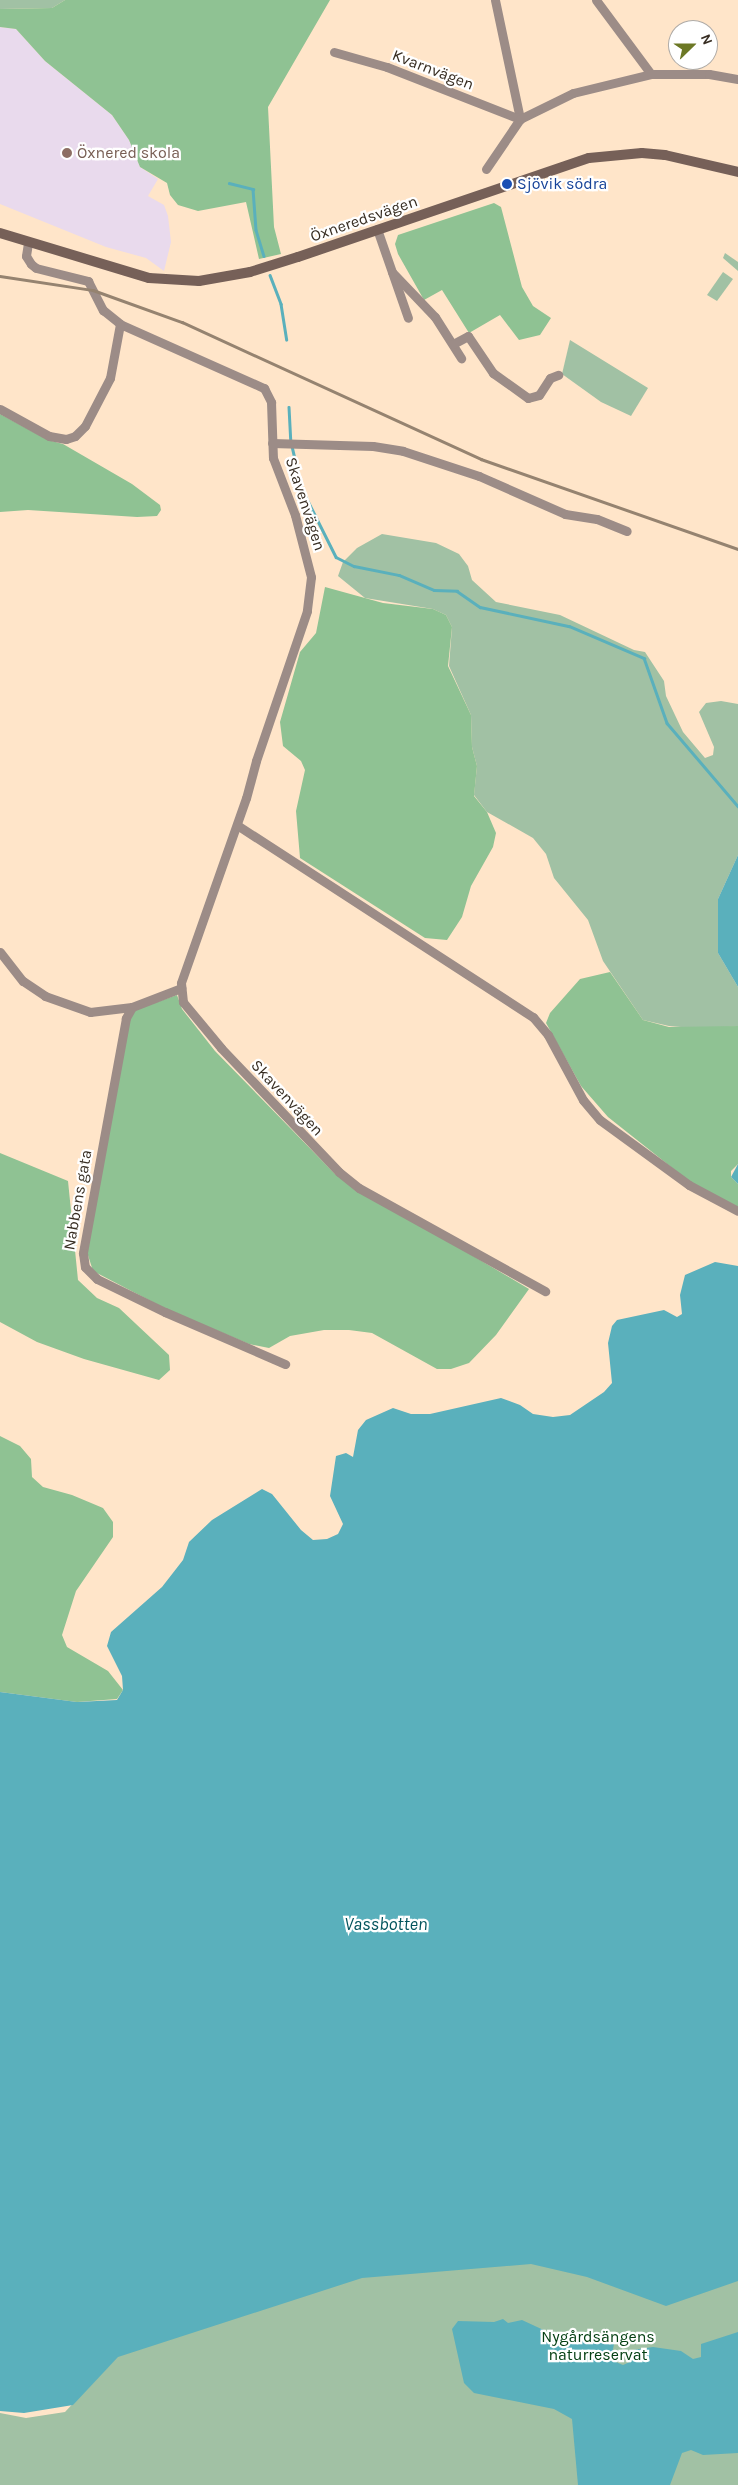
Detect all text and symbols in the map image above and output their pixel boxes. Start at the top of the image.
north arrow [668,20,718,70]
text: N [697,32,716,47]
street label: Kvarnvägen [390,46,476,94]
place label: Öxnered skola [77,143,180,163]
marker: Öxnered skola [61,147,73,159]
place label: Sjövik södra [517,174,607,194]
marker: Sjövik södra [501,178,513,190]
street label: Öxneredsvägen [308,192,420,246]
street label: Skavenvägen [281,455,329,553]
street label: Skavenvägen [247,1056,327,1140]
street label: Nabbens gata [60,1148,96,1252]
water label: Vassbotten [344,1913,428,1935]
park label: Nygårdsängens naturreservat [541,2327,655,2365]

